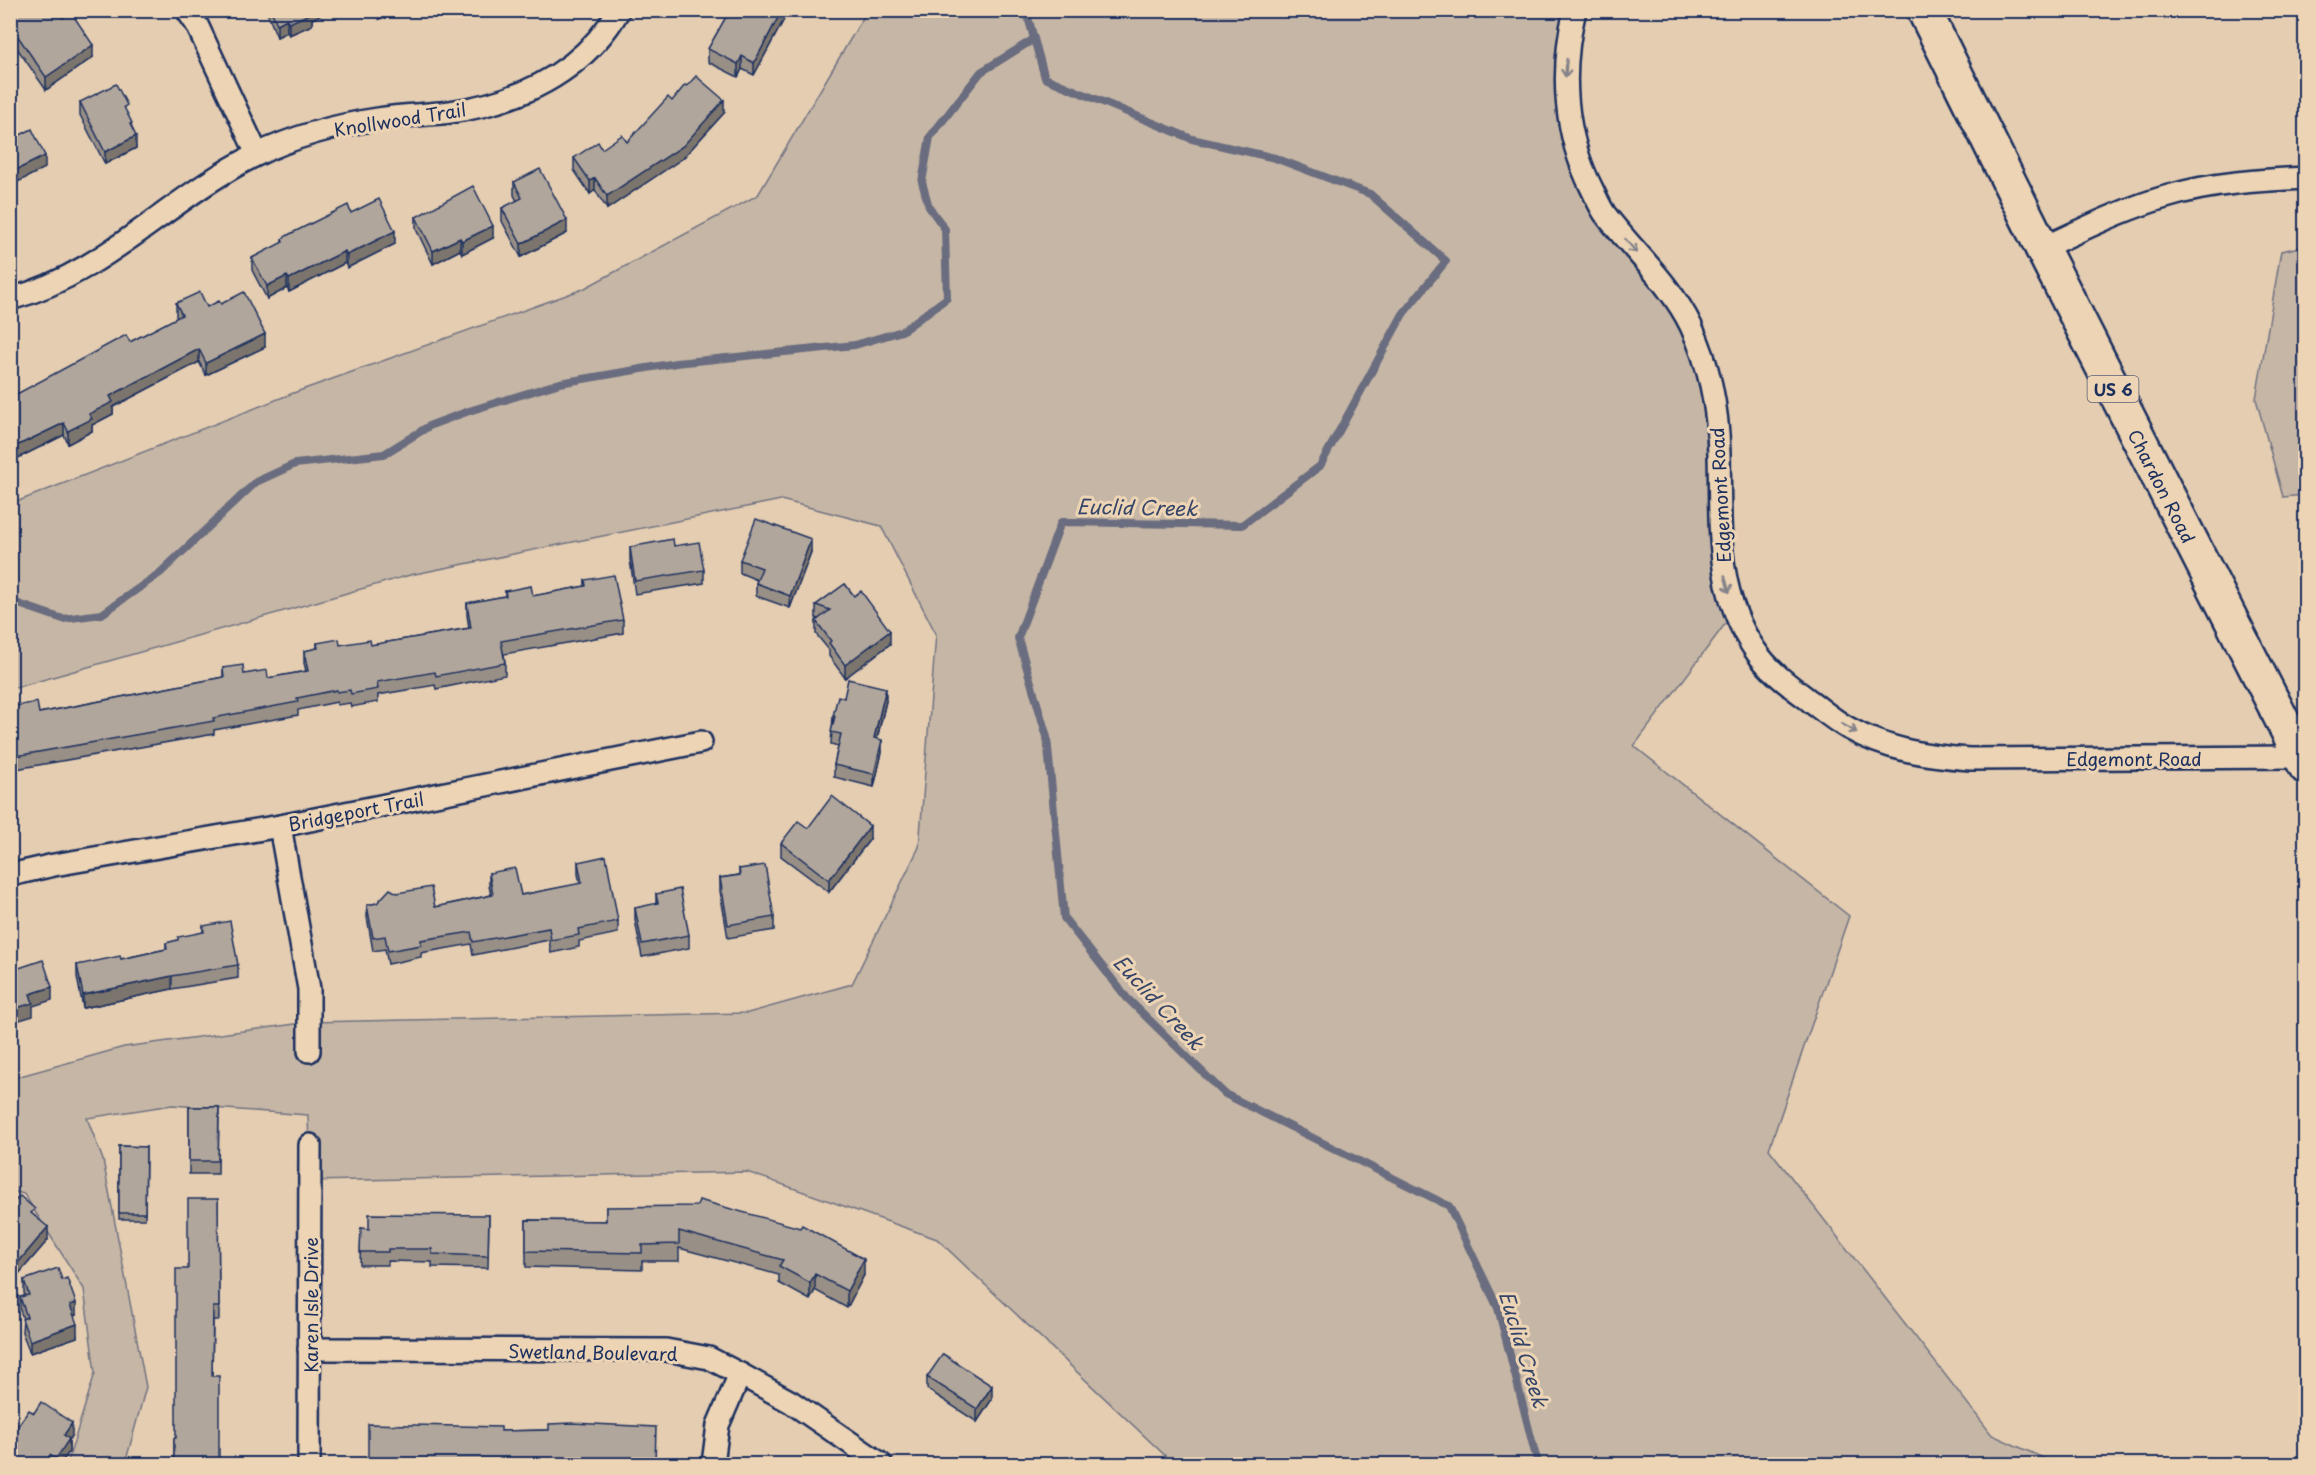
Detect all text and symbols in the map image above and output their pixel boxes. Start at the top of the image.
one-way arrow [1560,58,1571,78]
street label: Knollwood Trail [332,95,468,143]
one-way arrow [1625,238,1638,254]
road number: US 6 [2088,376,2138,402]
street label: Chardon Road [2122,424,2202,548]
street label: Edgemont Road [1703,427,1737,563]
water label: Euclid Creek [1076,491,1198,523]
one-way arrow [1722,575,1733,594]
one-way arrow [1840,722,1857,734]
street label: Edgemont Road [2066,745,2202,772]
street label: Bridgeport Trail [286,785,426,837]
water label: Euclid Creek [1107,948,1212,1057]
street label: Karen Isle Drive [297,1237,324,1373]
water label: Euclid Creek [1492,1287,1556,1412]
street label: Swetland Boulevard [508,1337,678,1367]

